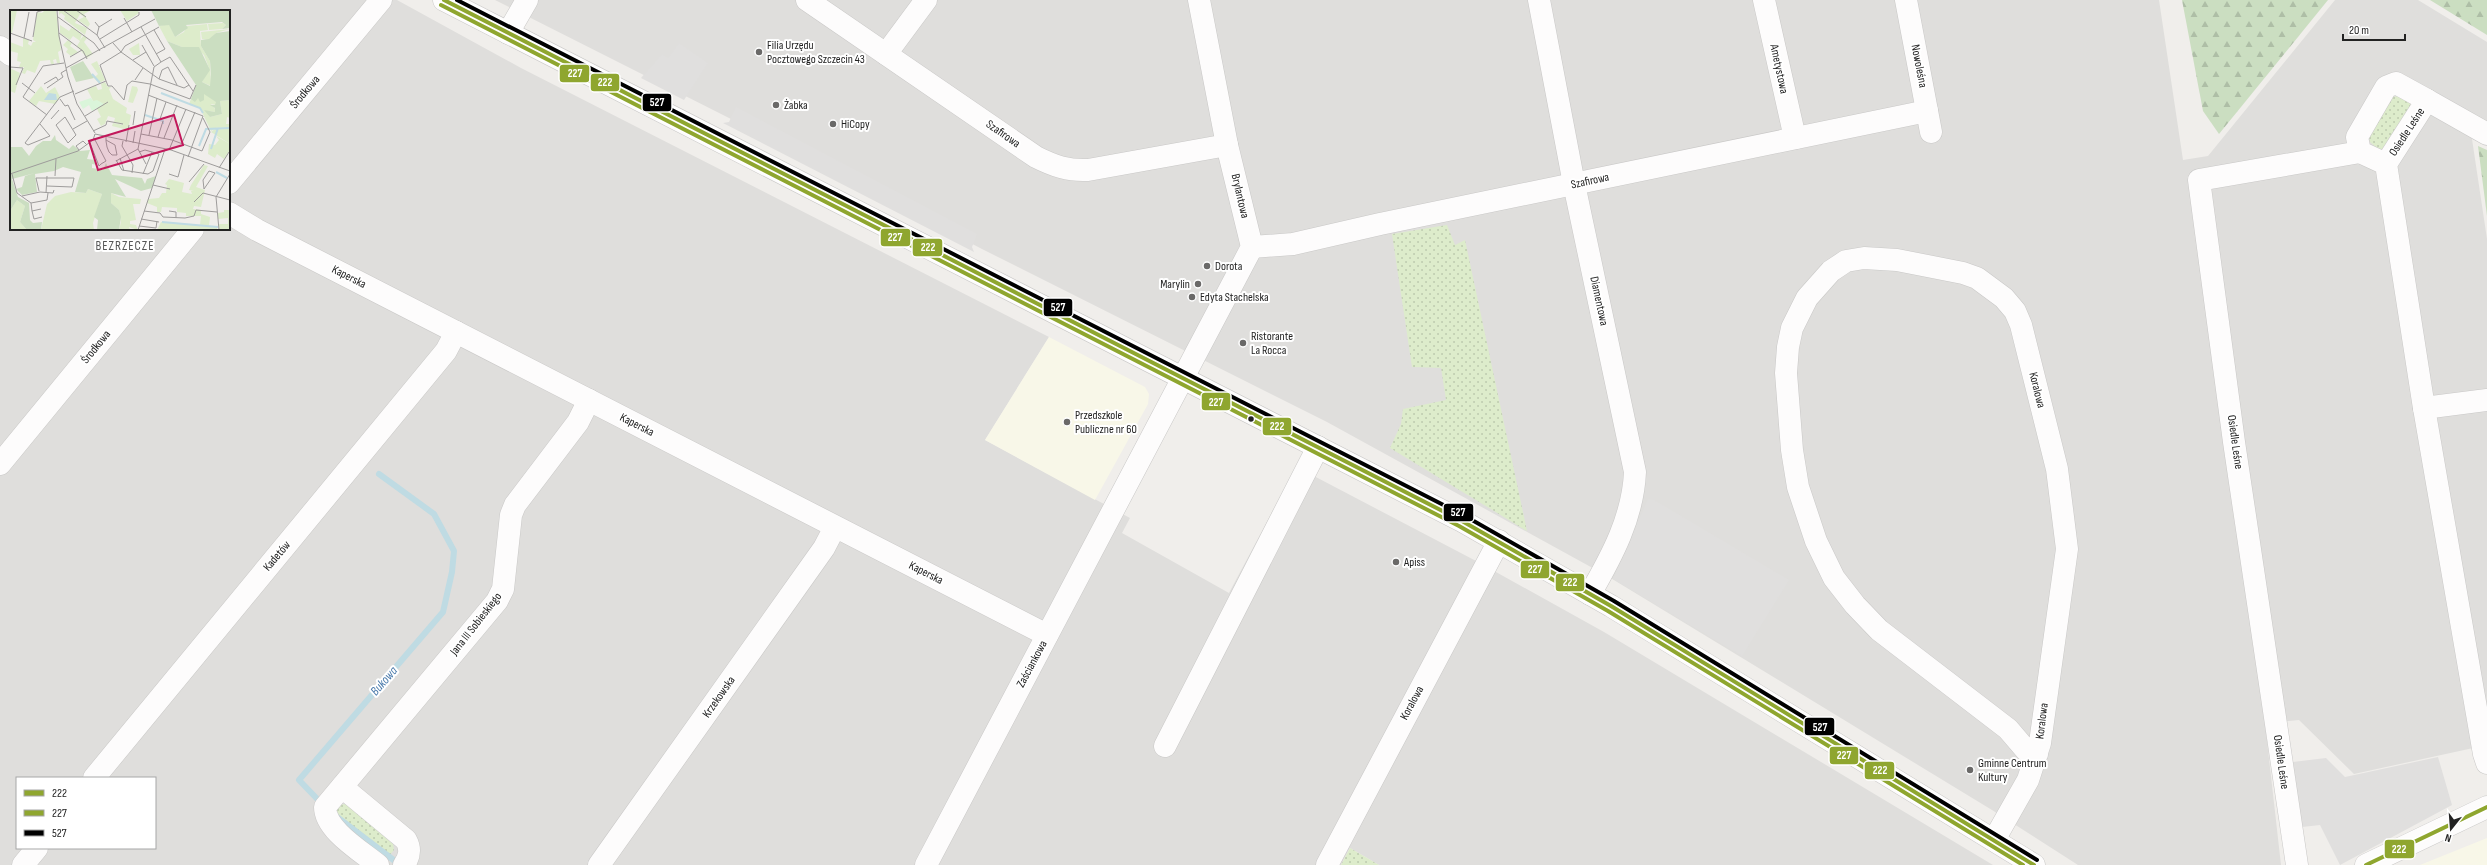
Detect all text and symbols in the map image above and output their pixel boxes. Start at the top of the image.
inset map [10,10,230,230]
scale bar [2343,16,2405,42]
text: 20 m [2349,23,2369,38]
place label: Filia Urzędu Pocztowego Szczecin 43 [767,38,865,67]
street label: Ametystowa [1766,42,1792,95]
street label: Nowoleśna [1907,43,1931,89]
marker: Filia Urzędu Pocztowego Szczecin 43 [754,47,764,57]
line badge: 227 [559,64,590,83]
text: 227 [568,67,582,80]
street label: Środkowa [287,72,323,112]
line badge: 222 [590,73,620,92]
text: 222 [598,76,612,89]
line badge: 527 [642,93,672,112]
text: 527 [650,96,664,109]
place label: Żabka [784,98,808,113]
marker: Żabka [771,100,781,110]
street label: Osiedle Leśne [2386,105,2428,159]
place label: HiCopy [841,117,870,132]
street label: Szafirowa [983,117,1023,151]
marker: HiCopy [828,119,838,129]
street label: Szafirowa [1570,170,1611,192]
street label: Brylantowa [1228,172,1252,220]
line badge: 227 [880,228,911,247]
text: 227 [888,231,902,244]
district label: BEZRZECZE [95,238,155,254]
line badge: 222 [912,238,943,257]
text: 222 [921,241,935,254]
place label: Dorota [1215,259,1243,274]
marker: Dorota [1202,261,1212,271]
street label: Kaperska [329,262,369,292]
street label: Diamentowa [1586,275,1612,327]
place label: Marylin [1160,277,1190,292]
marker: Marylin [1193,279,1203,289]
place label: Edyta Stachelska [1200,290,1269,305]
marker: Edyta Stachelska [1187,292,1197,302]
line badge: 527 [1043,298,1073,317]
text: 527 [1051,301,1065,314]
street label: Środkowa [78,327,114,367]
place label: Ristorante La Rocca [1251,329,1293,358]
marker: Ristorante La Rocca [1238,338,1248,348]
street label: Koralowa [2025,371,2049,410]
line badge: 227 [1201,392,1231,411]
text: 227 [1209,396,1223,409]
place label: Przedszkole Publiczne nr 60 [1075,408,1137,437]
street label: Kaperska [617,410,657,440]
unlabelled marker [1246,414,1256,424]
street label: Osiedle Leśne [2224,414,2246,470]
marker: Przedszkole Publiczne nr 60 [1062,417,1072,427]
line badge: 222 [1262,417,1292,436]
text: 222 [1270,420,1284,433]
line badge: 527 [1443,503,1474,522]
text: 527 [1451,506,1465,519]
street label: Kadetów [260,538,294,574]
place label: Apiss [1403,555,1425,570]
marker: Apiss [1391,557,1401,567]
street label: Kaperska [906,558,946,588]
line badge: 227 [1520,560,1550,579]
text: 227 [1528,563,1542,576]
line badge: 222 [1555,573,1585,592]
text: 222 [1563,576,1577,589]
street label: Jana III Sobieskiego [446,590,505,659]
street label: Zaściankowa [1013,638,1051,690]
water label: Bukowa [367,663,401,699]
street label: Krzekowska [699,673,739,721]
street label: Koralowa [1397,683,1427,723]
street label: Koralowa [2032,702,2052,740]
line badge: 527 [1804,717,1835,736]
text: 527 [1813,721,1827,734]
street label: Osiedle Leśne [2270,734,2292,790]
line badge: 227 [1829,746,1859,765]
text: 227 [1837,749,1851,762]
place label: Gminne Centrum Kultury [1978,756,2047,785]
line badge: 222 [1864,761,1895,780]
text: 222 [1873,764,1887,777]
marker: Gminne Centrum Kultury [1965,765,1975,775]
legend [16,777,156,849]
text: 222 [52,786,67,801]
text: 227 [52,806,67,821]
north arrow [2431,809,2471,849]
text: 527 [52,826,67,841]
text: N [2443,831,2453,845]
line badge: 222 [2384,839,2415,859]
text: 222 [2392,843,2406,856]

